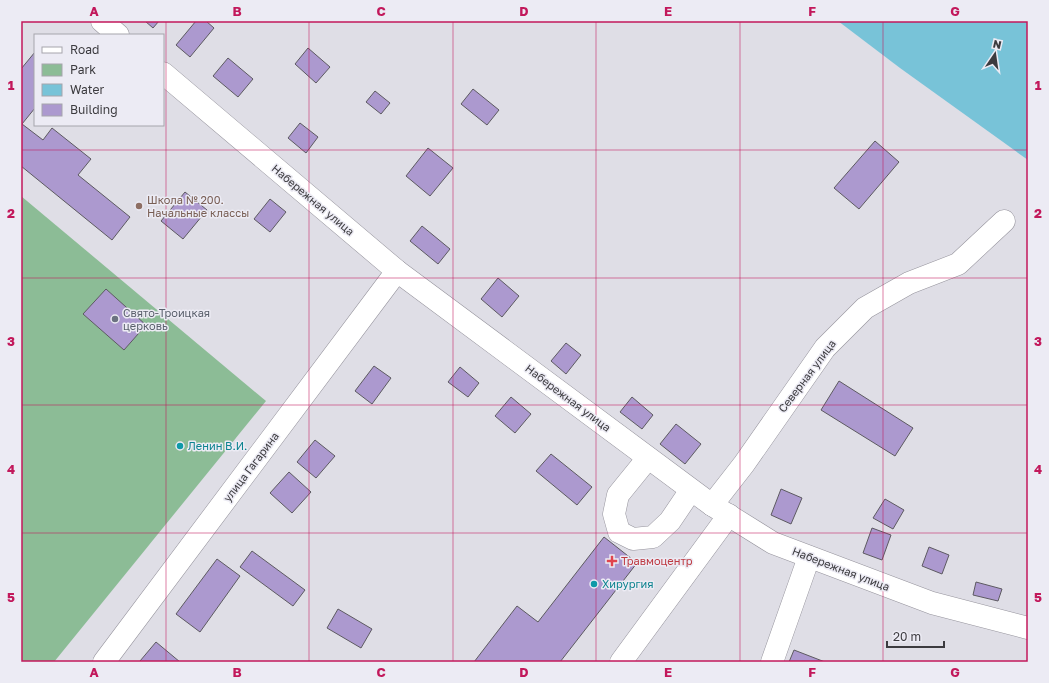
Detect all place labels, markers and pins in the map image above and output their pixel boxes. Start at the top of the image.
place label: Школа № 200. Начальные классы [147,193,249,219]
marker: Школа № 200. Начальные классы [134,201,144,211]
place label: Свято-Троицкая церковь [123,306,210,332]
marker: Свято-Троицкая церковь [110,314,120,324]
place label: Ленин В.И. [188,439,247,452]
marker: Ленин В.И. [175,441,185,451]
place label: Травмоцентр [621,554,693,567]
marker: Травмоцентр [606,555,618,567]
place label: Хирургия [602,577,653,590]
marker: Хирургия [589,579,599,589]

